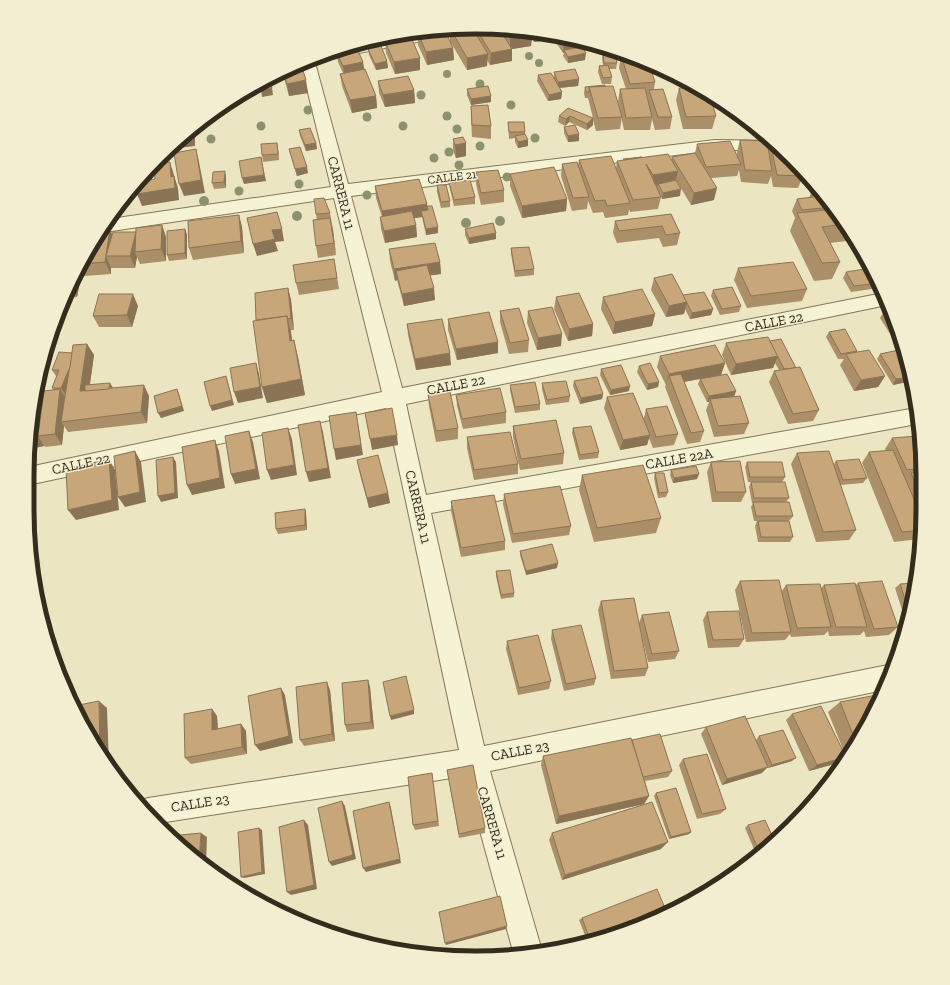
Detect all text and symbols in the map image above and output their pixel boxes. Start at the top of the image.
street label: CARRERA 11 [324,155,358,232]
street label: CALLE 21 [427,167,478,187]
street label: CALLE 22 [743,308,805,336]
street label: CALLE 22 [425,371,487,399]
street label: CALLE 22A [644,445,715,473]
street label: CALLE 22 [50,450,112,478]
street label: CARRERA 11 [401,469,435,546]
street label: CALLE 23 [489,737,551,765]
street label: CARRERA 11 [474,785,511,862]
street label: CALLE 23 [170,790,231,816]

